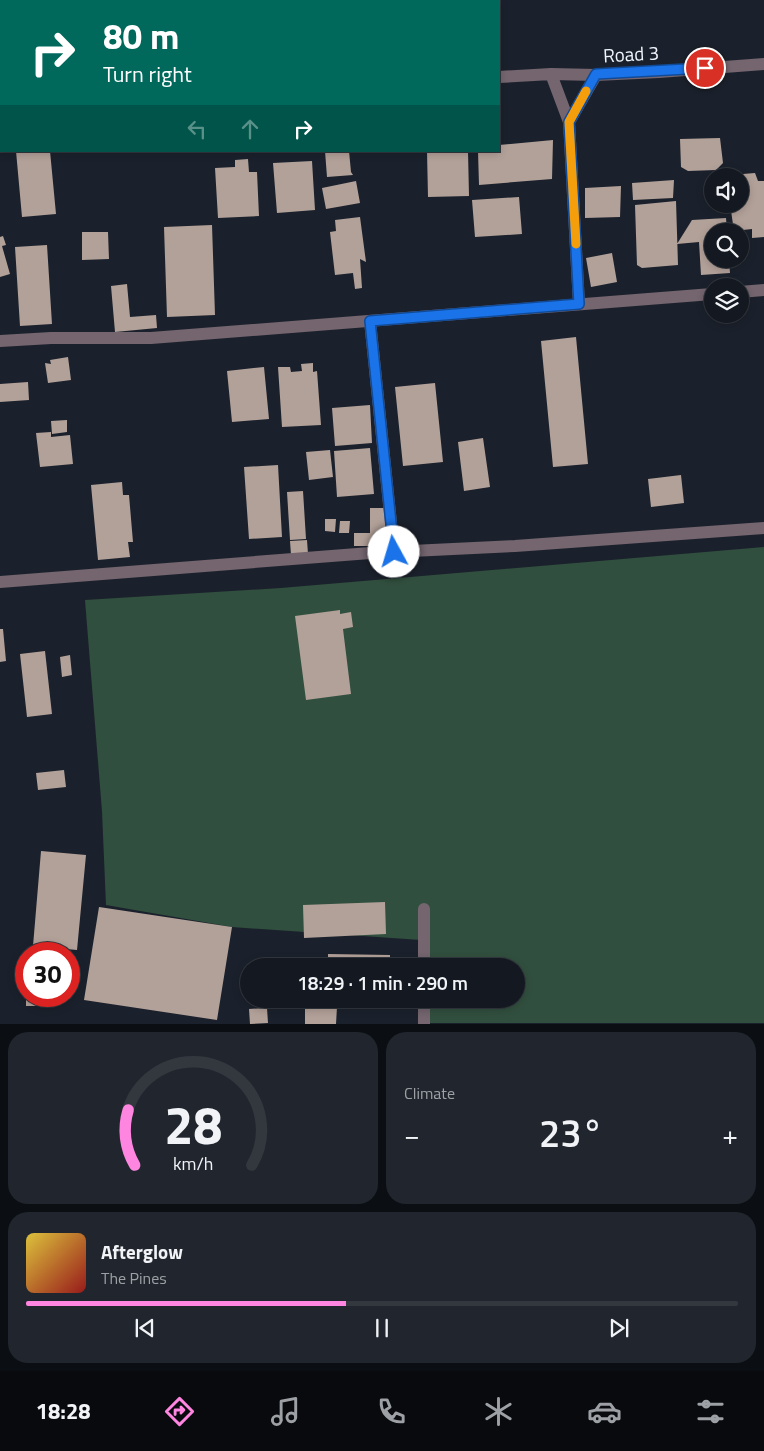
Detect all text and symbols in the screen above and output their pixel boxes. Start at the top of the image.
text: 80 m [103,9,179,63]
icon: right [20,20,85,85]
street label: Road 3 [602,38,660,69]
pin [684,47,726,89]
icon: arrive [691,54,719,82]
text: Turn right [103,57,192,91]
icon: left [183,115,211,143]
icon: ahead [236,115,264,143]
icon: right [289,115,317,143]
map controls [704,168,749,323]
button: sound [704,168,749,213]
button: search [704,223,749,268]
button: layers [704,278,749,323]
position arrow [367,525,419,577]
speed limit sign: 30 [15,942,80,1007]
text: 18:29 · 1 min · 290 m [297,968,468,997]
text: Climate [404,1081,455,1105]
text: 28 [164,1085,222,1164]
text: 23° [539,1104,603,1162]
text: − [404,1113,420,1156]
text: + [722,1113,738,1156]
text: km/h [173,1150,213,1177]
text: Afterglow [101,1237,183,1266]
text: The Pines [101,1266,167,1290]
icon: previous [131,1314,159,1342]
icon: pause [368,1314,396,1342]
icon: next [605,1314,633,1342]
text: 18:28 [36,1394,91,1428]
icon: directions [162,1394,197,1429]
icon: music [268,1394,303,1429]
icon: phone [374,1394,409,1429]
icon: climate [481,1394,516,1429]
icon: car [587,1394,622,1429]
icon: filters [693,1394,728,1429]

